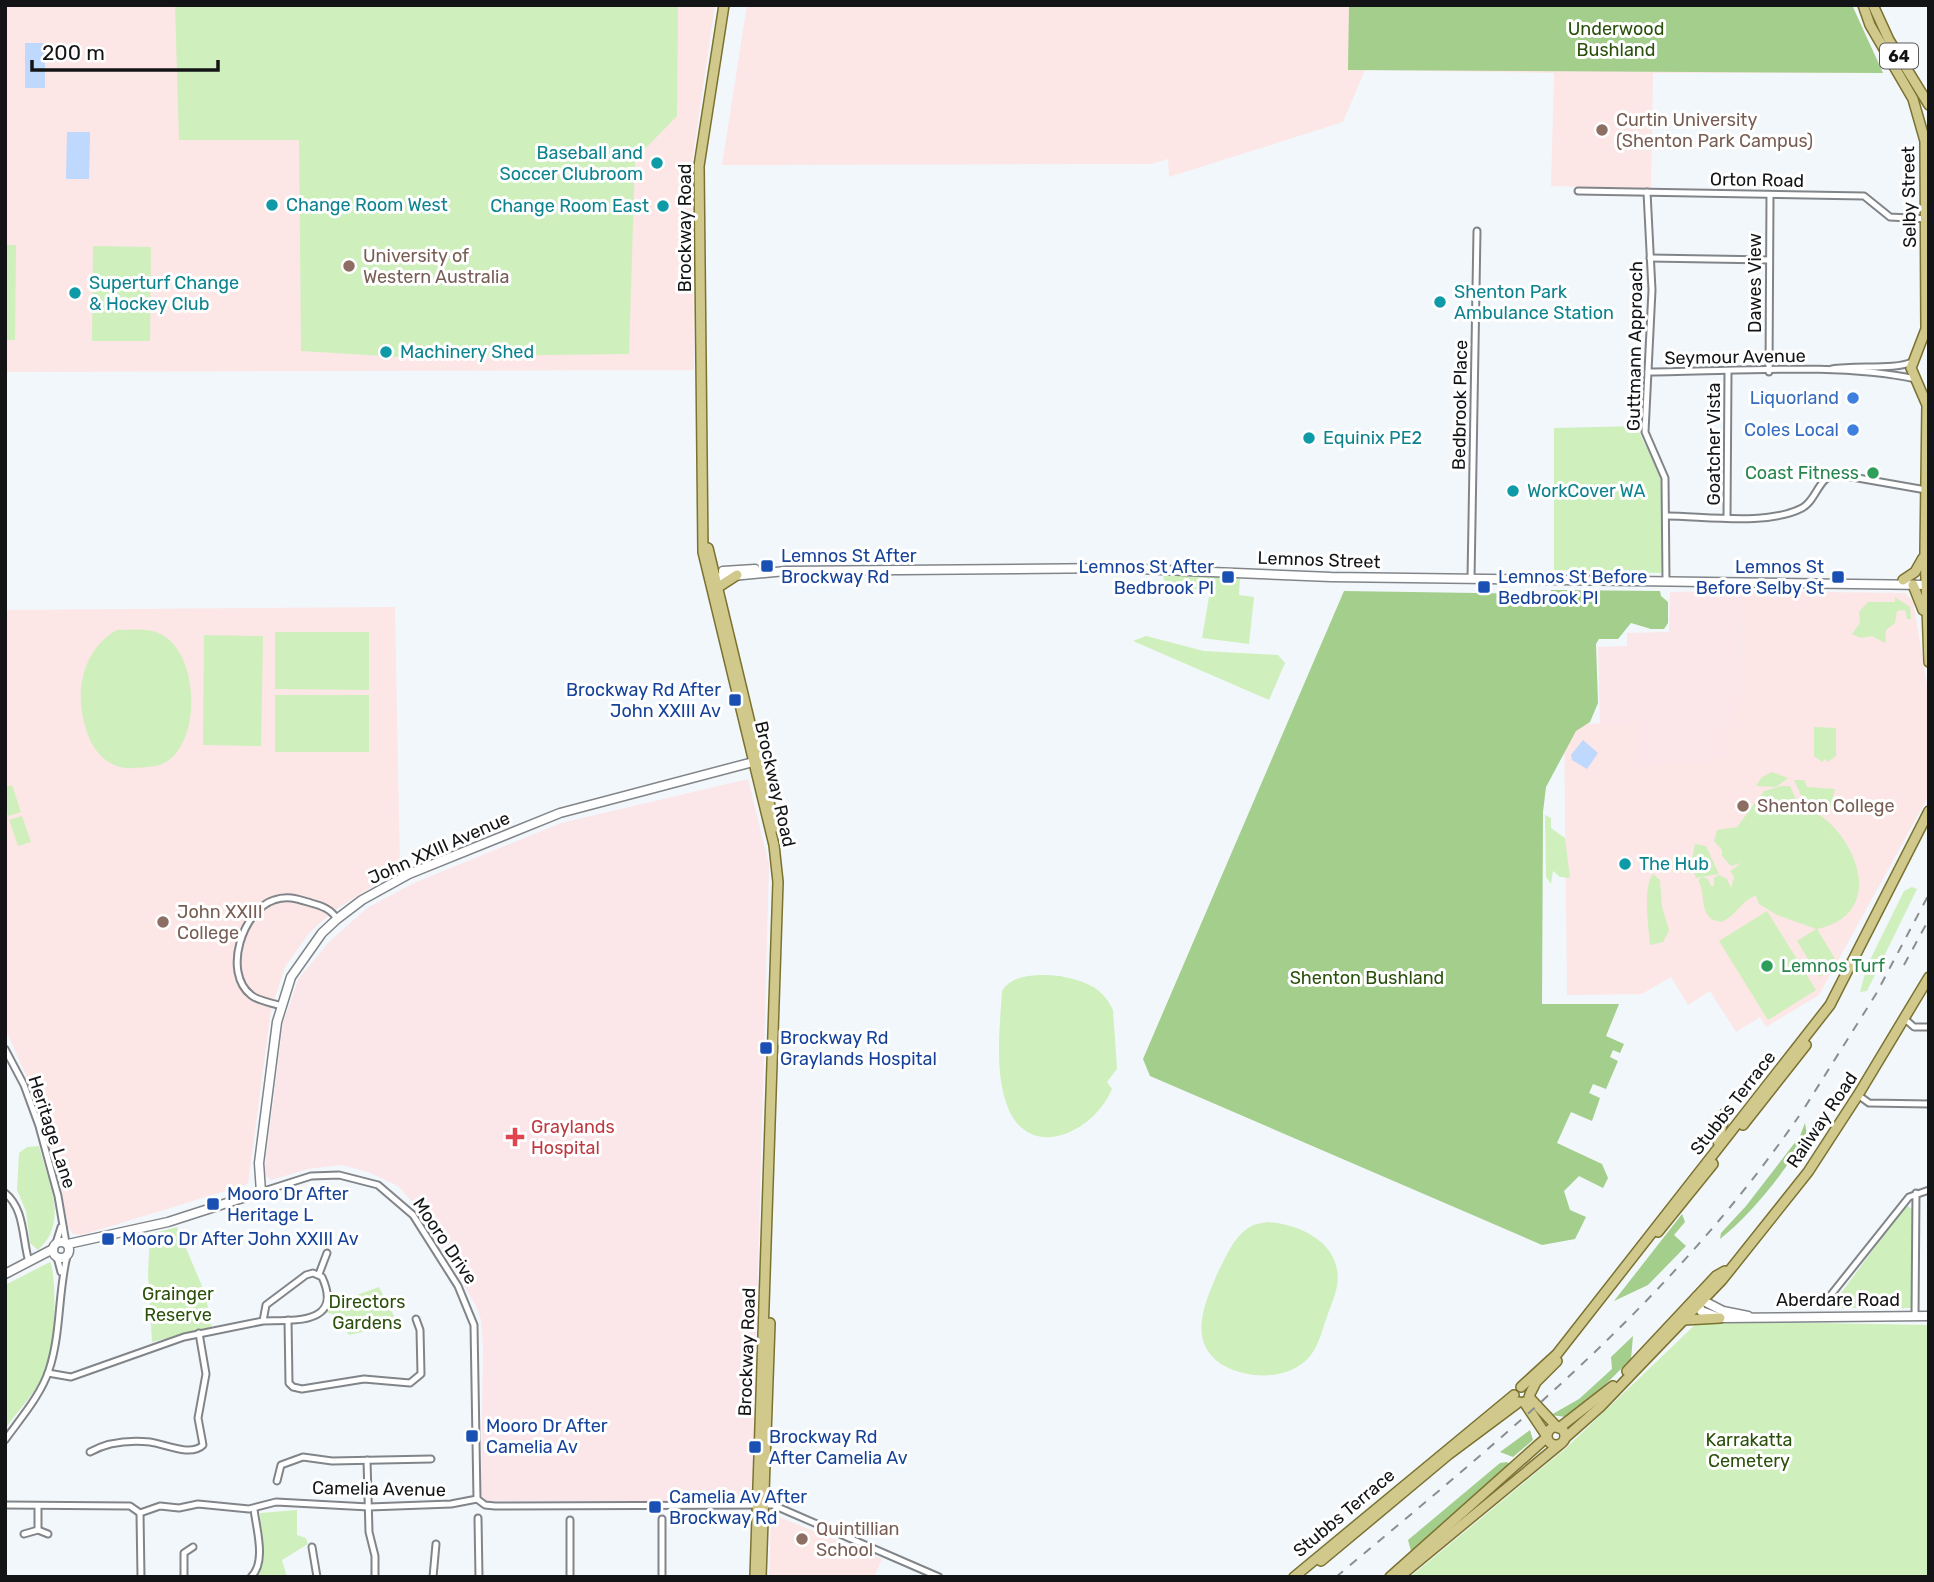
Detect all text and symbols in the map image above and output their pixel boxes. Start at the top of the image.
park label: Underwood Bushland [1568,18,1664,61]
scale bar [32,28,217,72]
text: 200 m [42,40,105,65]
road number: 64 [1880,44,1918,68]
place label: Curtin University (Shenton Park Campus) [1616,109,1813,152]
marker: Curtin University (Shenton Park Campus) [1594,122,1610,138]
place label: Baseball and Soccer Clubroom [499,142,643,185]
street label: Selby Street [1897,146,1921,248]
marker: Baseball and Soccer Clubroom [649,155,665,171]
street label: Brockway Road [674,164,696,292]
street label: Orton Road [1710,168,1804,192]
place label: Change Room West [286,194,448,216]
place label: Change Room East [490,195,649,217]
marker: Change Room West [264,197,280,213]
marker: Change Room East [655,198,671,214]
street label: Dawes View [1744,233,1766,333]
place label: University of Western Australia [363,245,509,288]
marker: University of Western Australia [341,258,357,274]
street label: Guttmann Approach [1623,261,1647,431]
place label: Superturf Change & Hockey Club [89,272,239,315]
place label: Shenton Park Ambulance Station [1454,281,1614,324]
marker: Superturf Change & Hockey Club [67,285,83,301]
marker: Shenton Park Ambulance Station [1432,294,1448,310]
street label: Bedbrook Place [1448,340,1472,470]
place label: Machinery Shed [400,341,534,363]
marker: Machinery Shed [378,344,394,360]
street label: Seymour Avenue [1664,345,1806,369]
street label: Goatcher Vista [1703,382,1725,506]
place label: Liquorland [1750,387,1839,409]
marker: Liquorland [1845,390,1861,406]
place label: Coles Local [1744,419,1839,441]
marker: Coles Local [1845,422,1861,438]
place label: Equinix PE2 [1323,427,1422,449]
marker: Equinix PE2 [1301,430,1317,446]
place label: Coast Fitness [1745,462,1859,484]
marker: Coast Fitness [1865,465,1881,481]
place label: WorkCover WA [1527,480,1646,502]
marker: WorkCover WA [1505,483,1521,499]
place label: Lemnos St After Brockway Rd [781,545,917,588]
street label: Lemnos Street [1257,547,1381,573]
place label: Lemnos St After Bedbrook Pl [1078,556,1214,599]
place label: Lemnos St Before Selby St [1696,556,1824,599]
marker: Lemnos St After Brockway Rd [759,558,775,574]
place label: Lemnos St Before Bedbrook Pl [1498,566,1647,609]
marker: Lemnos St After Bedbrook Pl [1220,569,1236,585]
marker: Lemnos St Before Selby St [1830,569,1846,585]
marker: Lemnos St Before Bedbrook Pl [1476,579,1492,595]
place label: Brockway Rd After John XXIII Av [566,679,721,722]
marker: Brockway Rd After John XXIII Av [727,692,743,708]
street label: Brockway Road [750,719,800,849]
place label: Shenton College [1757,795,1895,817]
marker: Shenton College [1735,798,1751,814]
street label: John XXIII Avenue [365,807,513,889]
place label: The Hub [1639,853,1709,875]
marker: The Hub [1617,856,1633,872]
place label: John XXIII College [177,901,263,944]
marker: John XXIII College [155,914,171,930]
place label: Lemnos Turf [1781,955,1885,977]
marker: Lemnos Turf [1759,958,1775,974]
park label: Shenton Bushland [1290,967,1444,989]
place label: Brockway Rd Graylands Hospital [780,1027,937,1070]
marker: Brockway Rd Graylands Hospital [758,1040,774,1056]
street label: Stubbs Terrace [1686,1047,1780,1159]
street label: Railway Road [1782,1068,1862,1172]
street label: Heritage Lane [23,1073,81,1191]
place label: Graylands Hospital [531,1116,615,1159]
marker: Graylands Hospital [505,1127,525,1147]
place label: Mooro Dr After Heritage L [227,1183,349,1226]
street label: Mooro Drive [408,1194,482,1288]
marker: Mooro Dr After Heritage L [205,1196,221,1212]
place label: Mooro Dr After John XXIII Av [122,1228,359,1250]
marker: Mooro Dr After John XXIII Av [100,1231,116,1247]
park label: Grainger Reserve [142,1283,214,1326]
street label: Brockway Road [734,1287,760,1417]
street label: Aberdare Road [1776,1289,1900,1311]
park label: Directors Gardens [329,1291,405,1334]
place label: Mooro Dr After Camelia Av [486,1415,608,1458]
place label: Brockway Rd After Camelia Av [769,1426,908,1469]
marker: Mooro Dr After Camelia Av [464,1428,480,1444]
park label: Karrakatta Cemetery [1705,1429,1793,1472]
marker: Brockway Rd After Camelia Av [747,1439,763,1455]
street label: Stubbs Terrace [1289,1464,1399,1562]
street label: Camelia Avenue [312,1477,446,1501]
place label: Camelia Av After Brockway Rd [669,1486,807,1529]
marker: Camelia Av After Brockway Rd [647,1499,663,1515]
place label: Quintillian School [816,1518,900,1561]
marker: Quintillian School [794,1531,810,1547]

